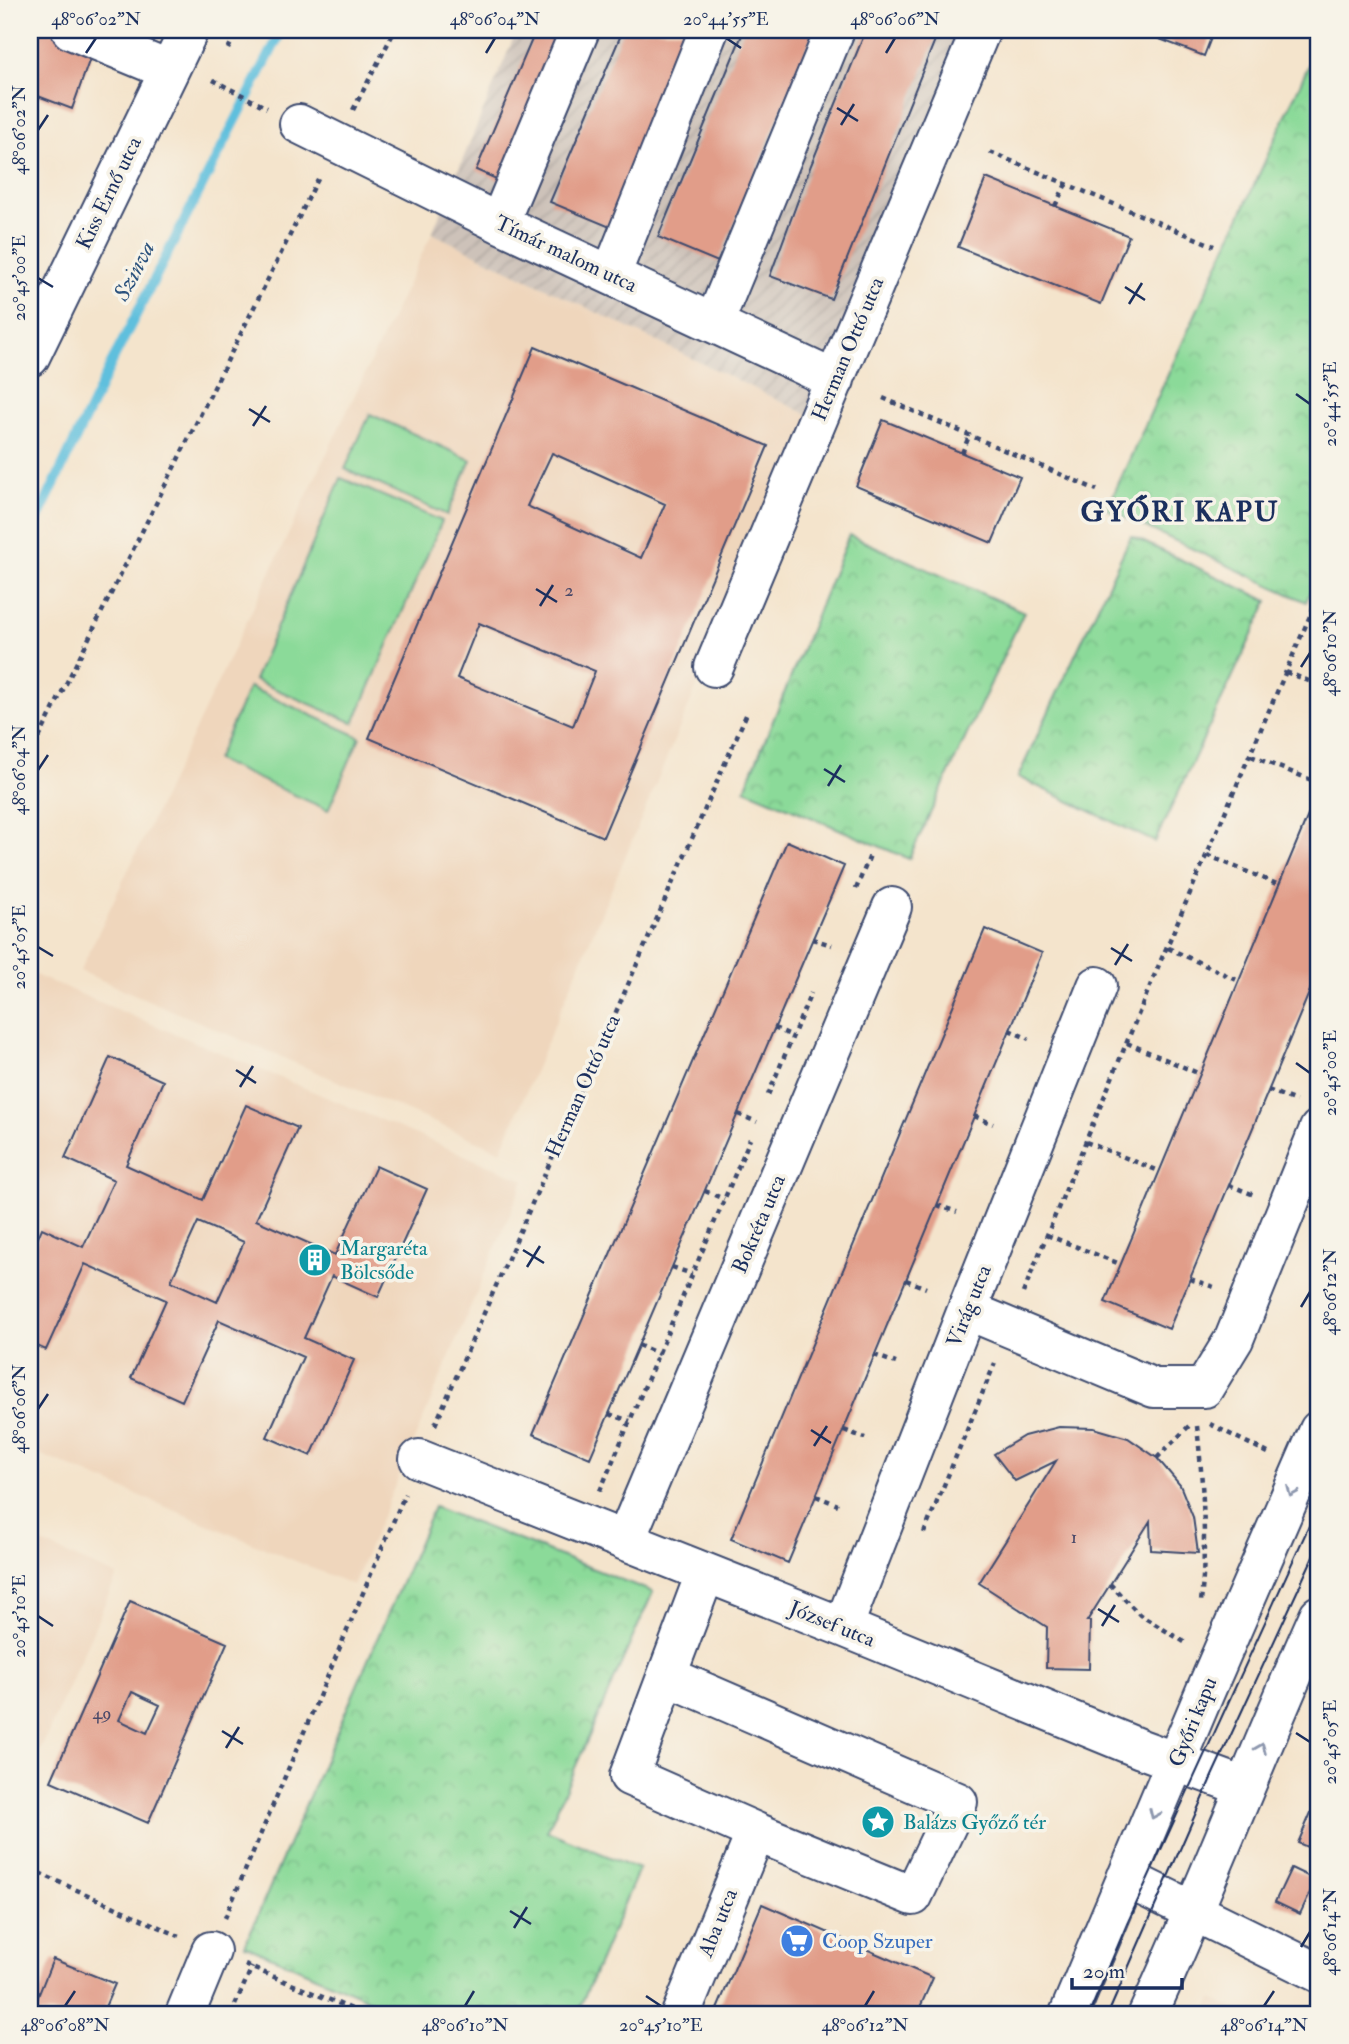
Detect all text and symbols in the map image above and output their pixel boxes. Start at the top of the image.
text: 48°06'02"N [51,8,141,31]
text: 48°06'04"N [450,8,540,31]
text: 20°44'55"E [683,8,769,31]
text: 48°06'06"N [850,8,940,31]
text: 48°06'02"N [8,85,31,175]
street label: Kiss Ernő utca [70,132,148,254]
street label: Tímár malom utca [491,209,642,299]
text: 20°45'00"E [8,235,31,321]
water label: Szinva [106,236,161,307]
street label: Herman Ottó utca [806,273,891,425]
text: 20°44'55"E [1319,361,1342,447]
district label: GYŐRI KAPU [1081,494,1279,530]
house number: 2 [564,579,574,602]
text: 48°06'10"N [1319,610,1342,696]
text: 48°06'04"N [8,725,31,815]
text: 20°45'05"E [8,905,31,989]
street label: Herman Ottó utca [539,1010,627,1162]
text: 20°45'00"E [1319,1030,1342,1116]
street label: Bokréta utca [726,1170,792,1278]
place label: Margaréta Bölcsőde [340,1235,428,1286]
building icon: Margaréta Bölcsőde [296,1241,334,1279]
text: 48°06'12"N [1319,1249,1342,1335]
street label: Virág utca [940,1261,998,1351]
text: 48°06'06"N [8,1364,31,1454]
one-way arrow [1286,1485,1300,1497]
house number: 1 [1071,1526,1077,1549]
text: 20°45'10"E [8,1574,31,1658]
street label: József utca [784,1594,879,1654]
street label: Győri kapu [1163,1673,1223,1771]
text: 20°45'05"E [1319,1700,1342,1784]
house number: 49 [93,1702,111,1725]
one-way arrow [1252,1743,1266,1755]
place icon: Balázs Győző tér [859,1803,897,1841]
one-way arrow [1148,1807,1162,1819]
place label: Balázs Győző tér [903,1809,1046,1836]
street label: Aba utca [692,1885,744,1962]
text: 48°06'14"N [1319,1888,1342,1976]
supermarket icon: Coop Szuper [778,1922,816,1960]
place label: Coop Szuper [822,1928,933,1955]
scale bar [1072,1946,1183,1990]
text: 20 m [1083,1958,1125,1985]
text: 48°06'08"N [20,2014,110,2037]
text: 48°06'10"N [422,2014,508,2037]
text: 20°45'10"E [619,2014,703,2037]
text: 48°06'12"N [822,2014,908,2037]
text: 48°06'14"N [1220,2014,1308,2037]

